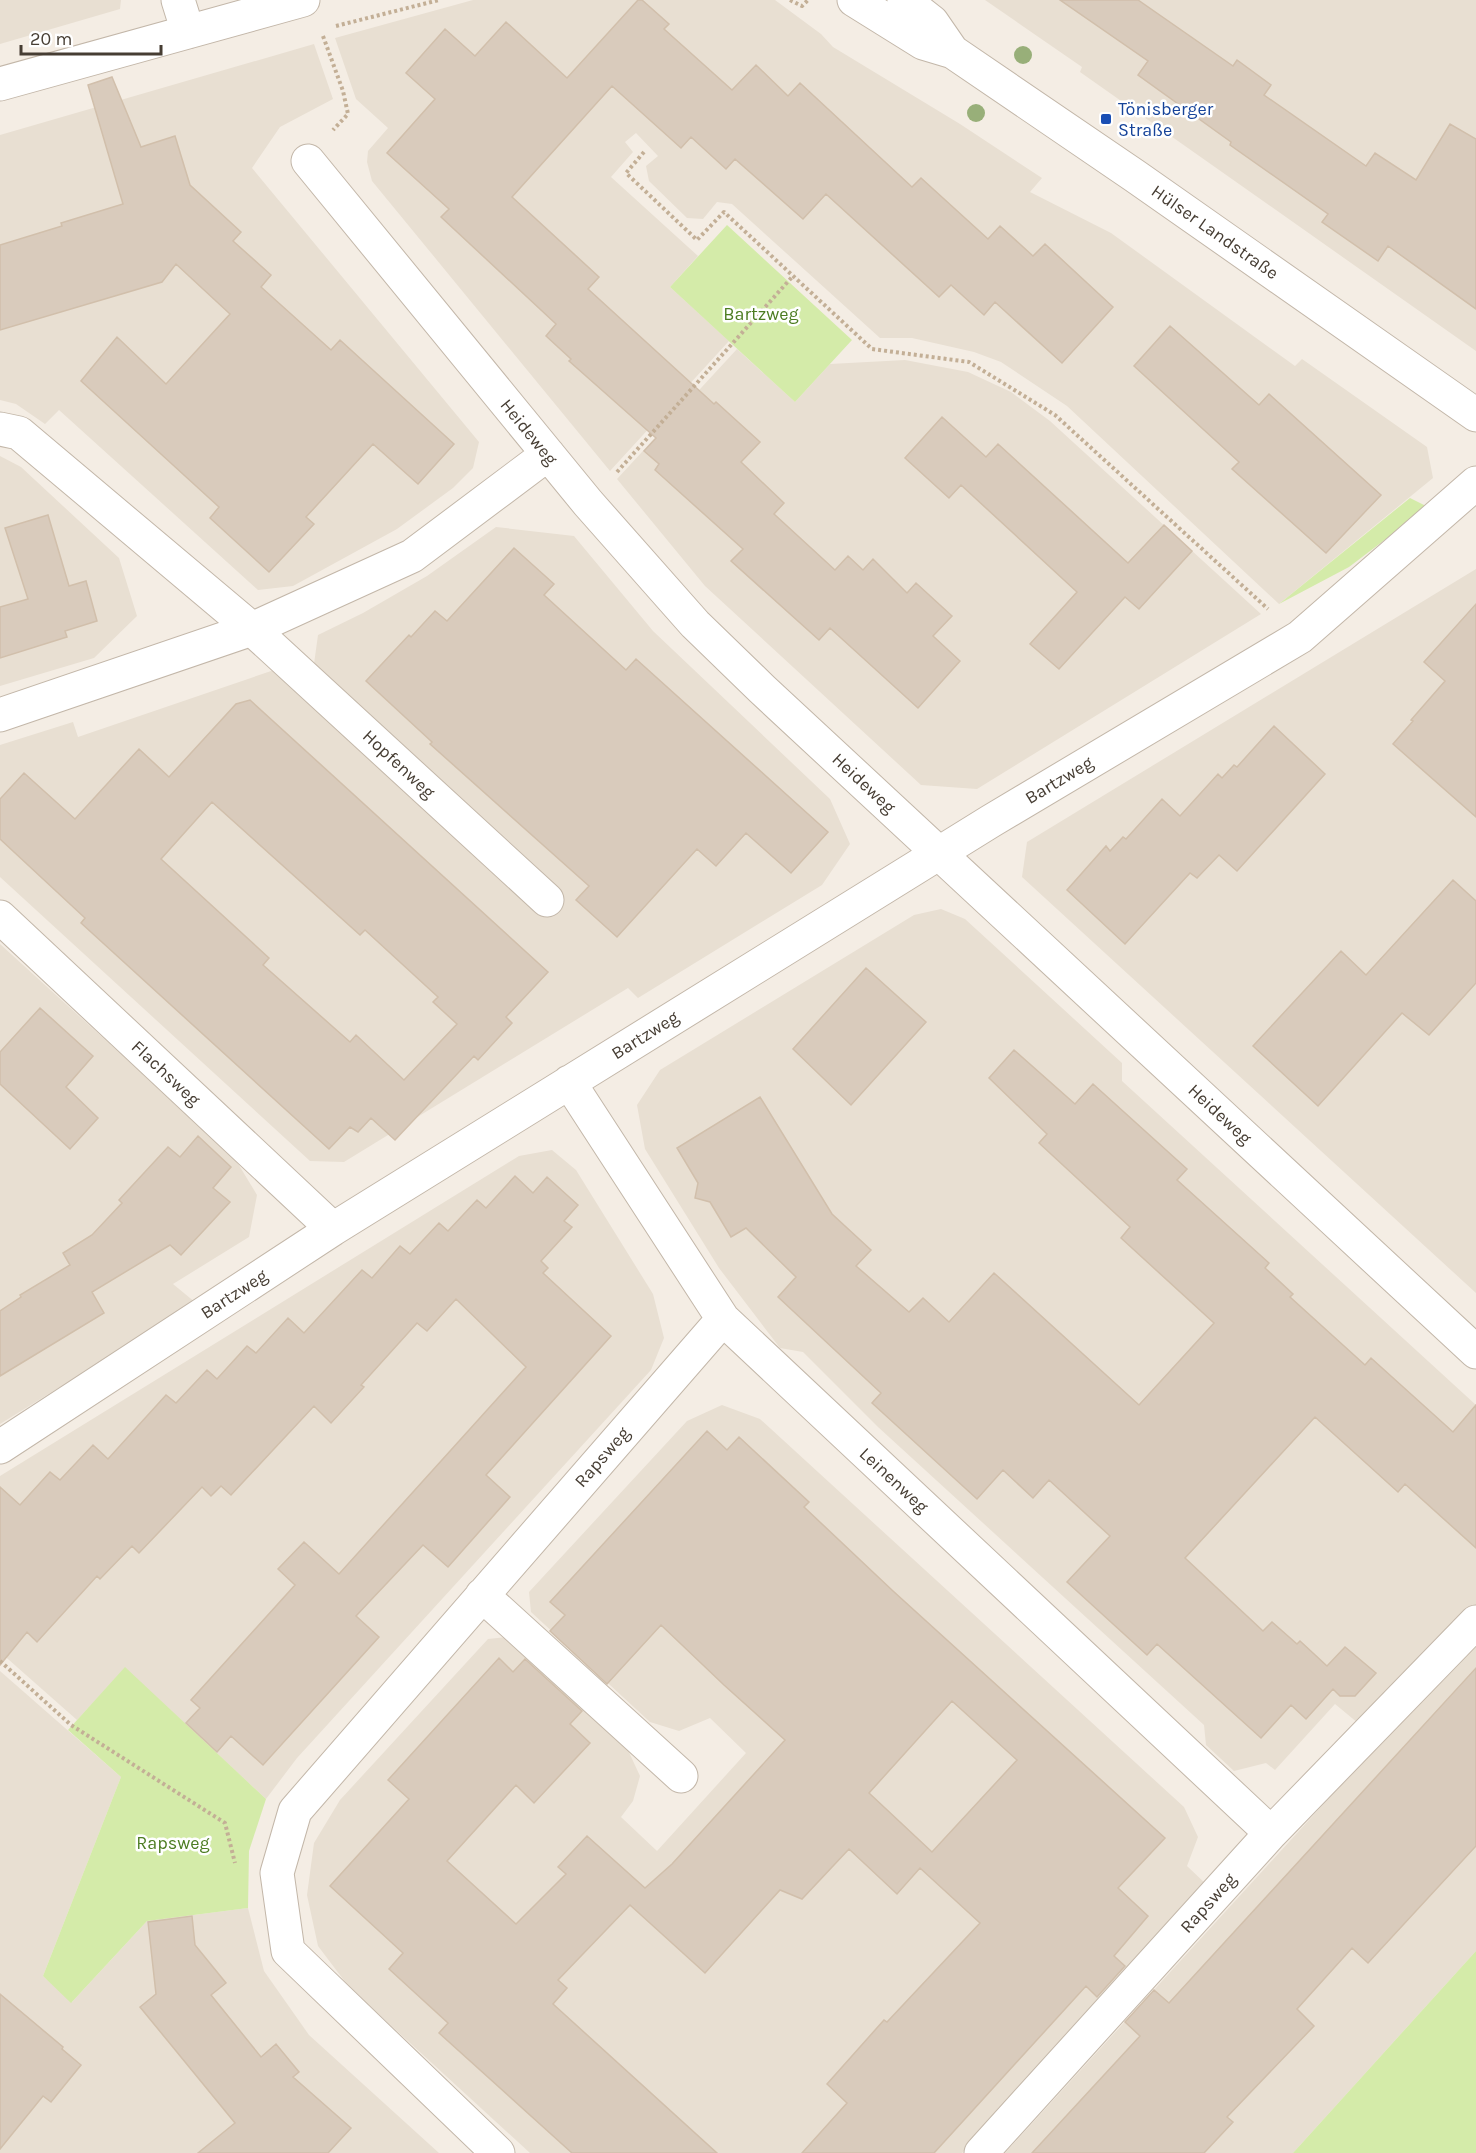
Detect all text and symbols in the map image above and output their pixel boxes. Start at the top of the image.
scale bar [21,18,160,56]
text: 20 m [30,28,72,50]
place label: Tönisberger Straße [1118,98,1214,141]
marker: Tönisberger Straße [1099,112,1113,126]
street label: Hülser Landstraße [1147,180,1283,284]
park label: Bartzweg [723,303,799,325]
street label: Heideweg [496,394,562,470]
street label: Hopfenweg [358,725,440,803]
street label: Heideweg [828,748,900,818]
street label: Bartzweg [1021,751,1097,809]
street label: Bartzweg [607,1006,683,1064]
street label: Flachsweg [127,1035,205,1111]
street label: Heideweg [1184,1079,1256,1149]
street label: Bartzweg [196,1264,272,1324]
street label: Rapsweg [570,1422,634,1492]
street label: Leinenweg [855,1442,933,1518]
park label: Rapsweg [136,1832,210,1854]
street label: Rapsweg [1175,1868,1241,1938]

